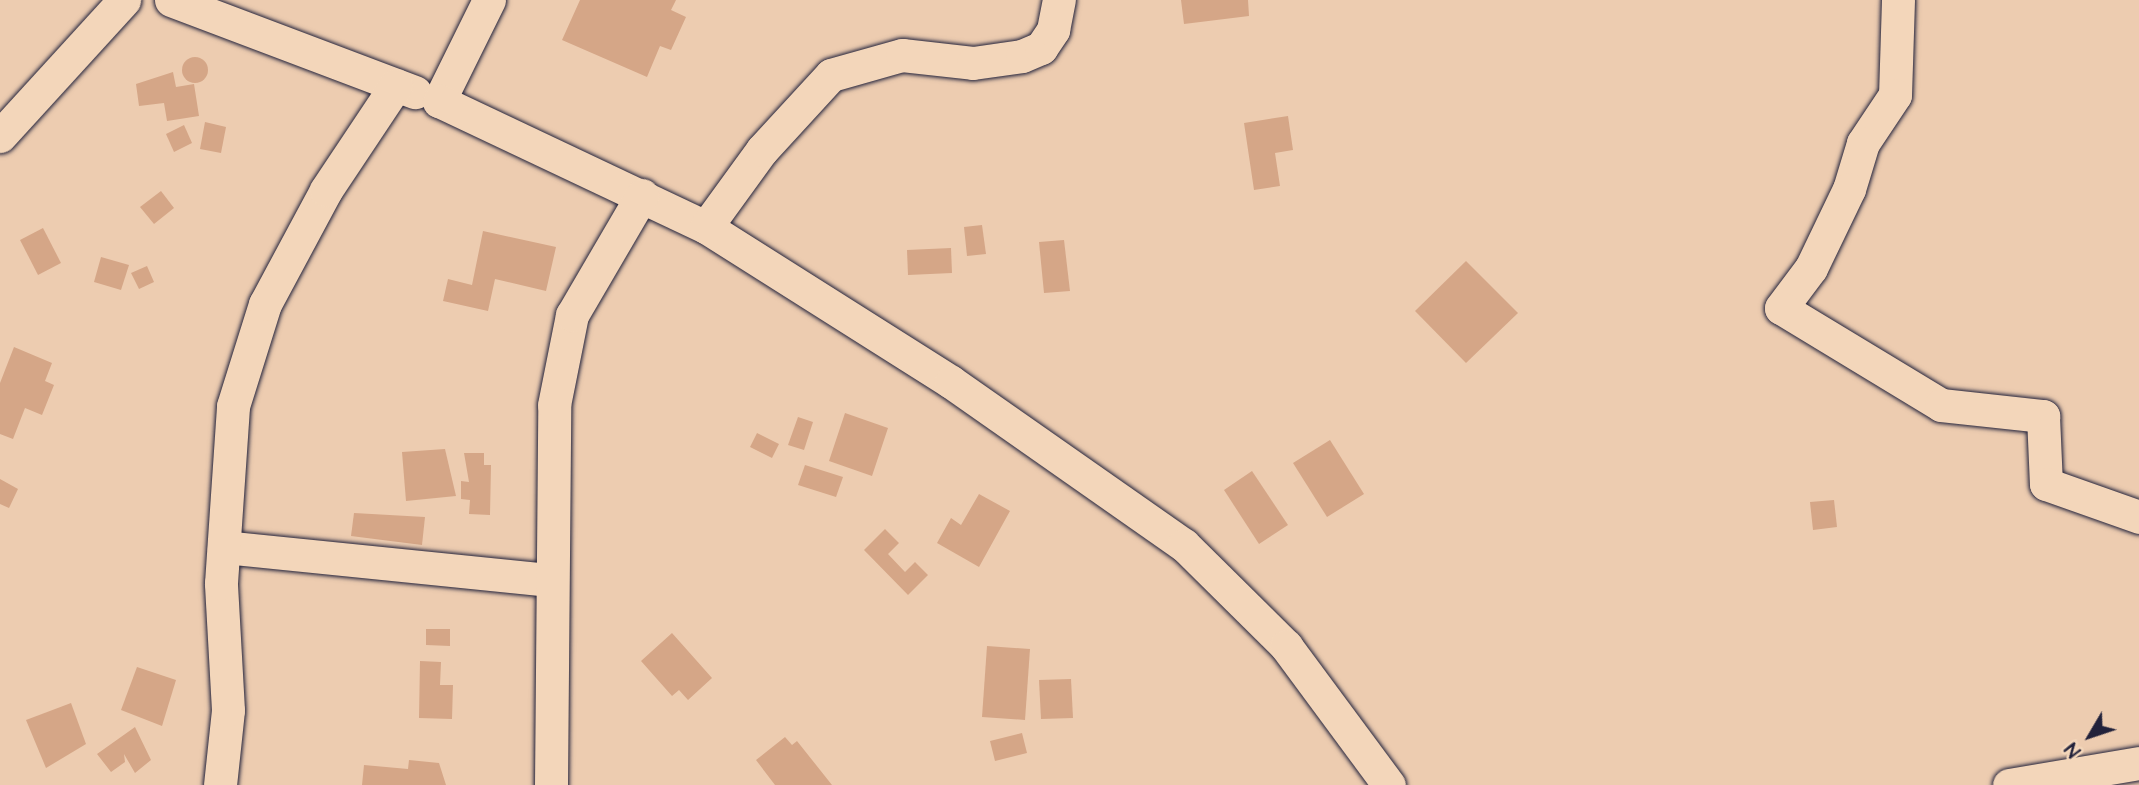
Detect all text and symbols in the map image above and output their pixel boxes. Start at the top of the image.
north arrow [2055,701,2125,771]
text: N [2059,736,2088,763]

